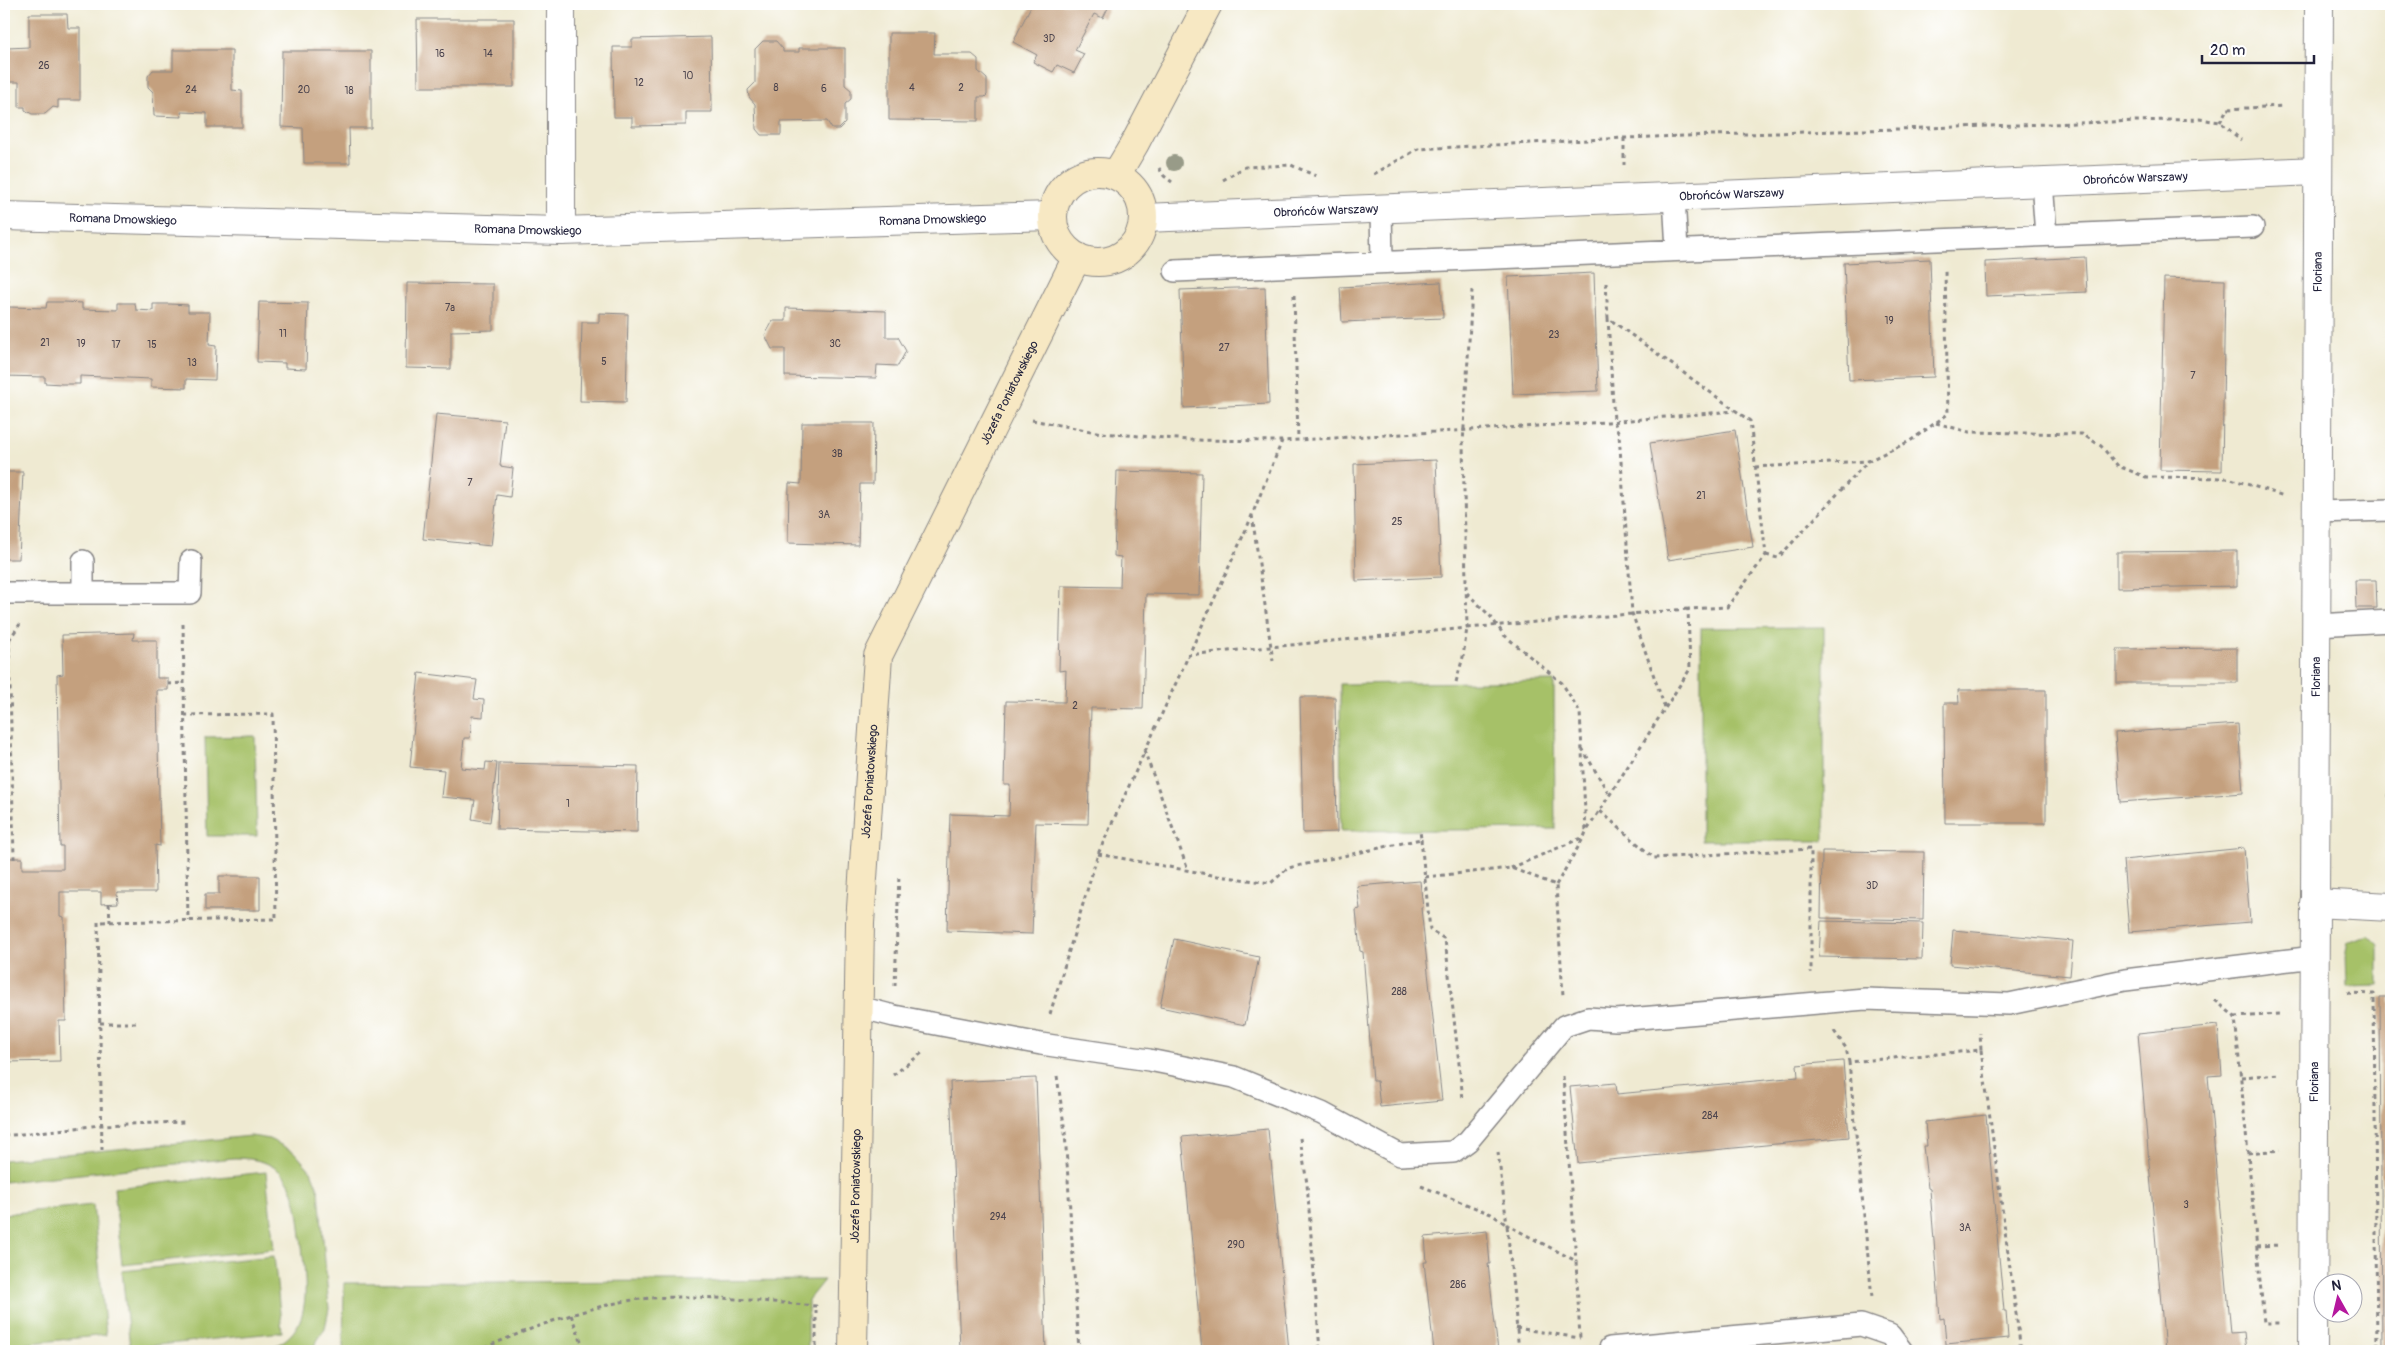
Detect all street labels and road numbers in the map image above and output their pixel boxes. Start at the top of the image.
street label: Obrońców Warszawy [2082,169,2188,188]
street label: Obrońców Warszawy [1679,185,1784,205]
street label: Obrońców Warszawy [1273,202,1379,221]
street label: Romana Dmowskiego [69,211,177,229]
street label: Romana Dmowskiego [879,211,987,229]
street label: Romana Dmowskiego [474,222,582,239]
street label: Floriana [2311,251,2326,292]
street label: Józefa Poniatowskiego [978,338,1042,447]
street label: Floriana [2309,656,2324,697]
street label: Józefa Poniatowskiego [859,723,881,839]
street label: Floriana [2307,1061,2322,1102]
street label: Józefa Poniatowskiego [848,1128,865,1243]

